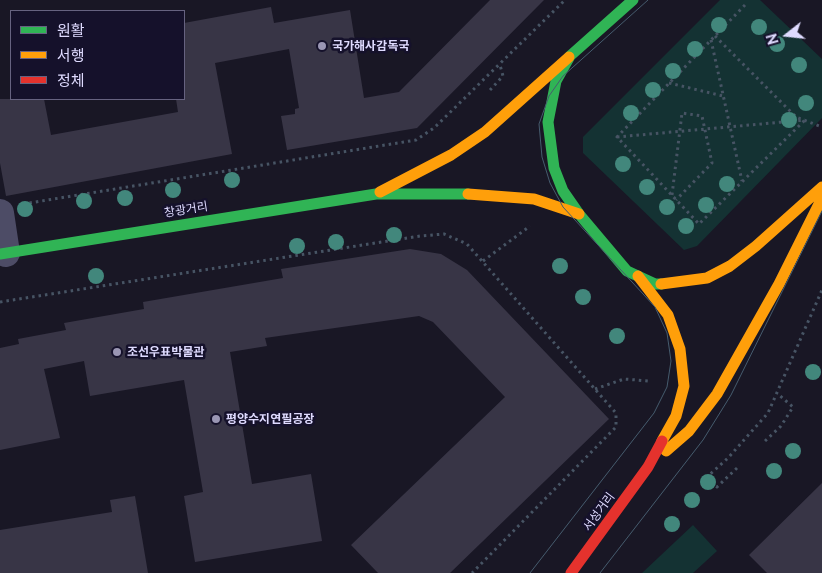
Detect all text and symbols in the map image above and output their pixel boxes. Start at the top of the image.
legend [10,10,185,100]
north arrow [762,10,812,60]
text: 원활 [57,22,85,40]
text: N [763,32,782,46]
place label: 국가해사감독국 [332,39,409,53]
marker: 국가해사감독국 [316,40,328,52]
text: 서행 [57,47,85,65]
text: 정체 [57,72,85,90]
street label: 창광거리 [163,199,209,221]
place label: 조선우표박물관 [127,345,204,359]
marker: 조선우표박물관 [111,346,123,358]
place label: 평양수지연필공장 [226,412,314,426]
marker: 평양수지연필공장 [210,413,222,425]
street label: 서성거리 [580,490,618,534]

